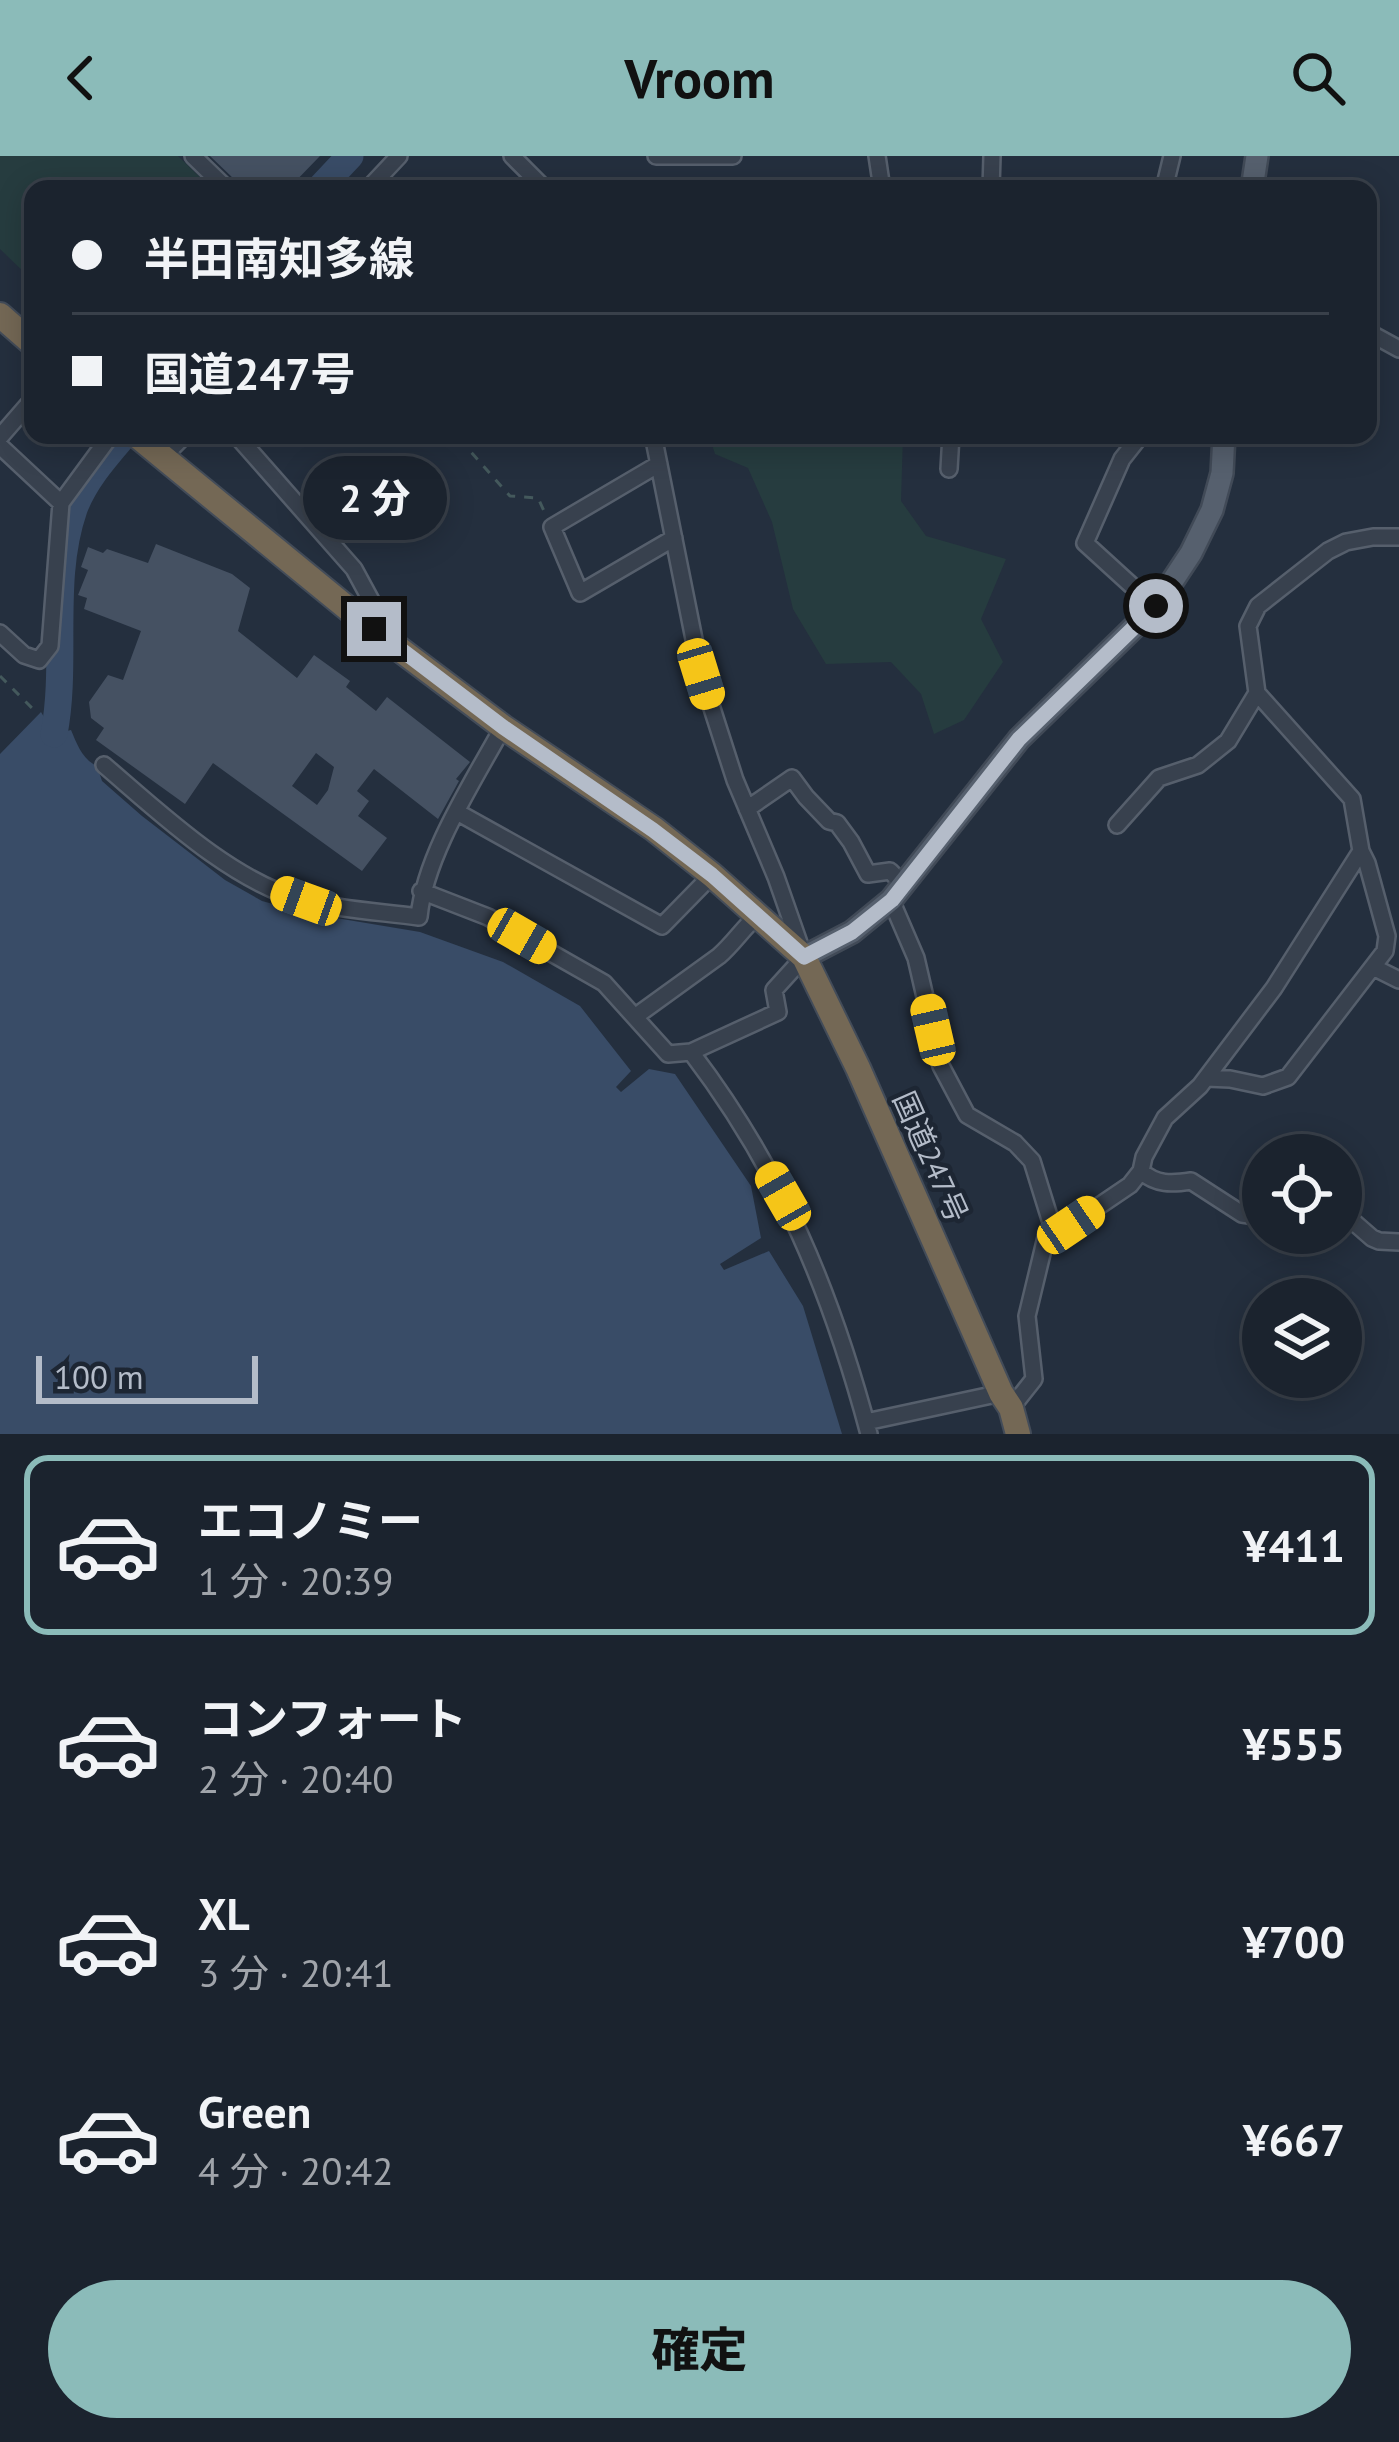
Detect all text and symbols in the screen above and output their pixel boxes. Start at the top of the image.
text: Vroom [625,43,774,113]
icon: back [48,45,114,111]
icon: search [1285,45,1351,111]
text: 半田南知多線 [144,229,414,287]
text: 国道247号 [144,344,356,402]
callout: 2 分 [302,455,446,539]
text: 2 分 [340,472,410,523]
route start [1129,579,1183,633]
route end [347,602,401,656]
car [673,634,729,714]
car [266,872,346,930]
car [482,902,562,970]
car [907,991,959,1069]
street label: 国道247号 [885,1085,977,1228]
map controls [1242,1134,1362,1398]
button: locate [1242,1134,1362,1254]
car [749,1156,817,1236]
car [1031,1190,1111,1260]
button: layers [1242,1278,1362,1398]
scale bar [36,1350,258,1403]
text: 100 m [54,1355,144,1398]
icon: car [54,1491,162,1599]
text: エコノミー [198,1491,423,1549]
text: ¥411 [1243,1516,1345,1574]
text: 1 分 · 20:39 [198,1555,393,1606]
icon: car [54,1689,162,1797]
text: コンフォート [198,1689,467,1747]
text: ¥555 [1243,1714,1345,1772]
text: 2 分 · 20:40 [198,1753,393,1804]
text: XL [198,1884,250,1942]
icon: car [54,1887,162,1995]
text: ¥700 [1243,1912,1345,1970]
text: 3 分 · 20:41 [198,1947,393,1998]
text: Green [198,2082,311,2140]
icon: car [54,2085,162,2193]
text: ¥667 [1243,2110,1345,2168]
text: 4 分 · 20:42 [198,2145,393,2196]
button: 確定 [48,2280,1351,2418]

